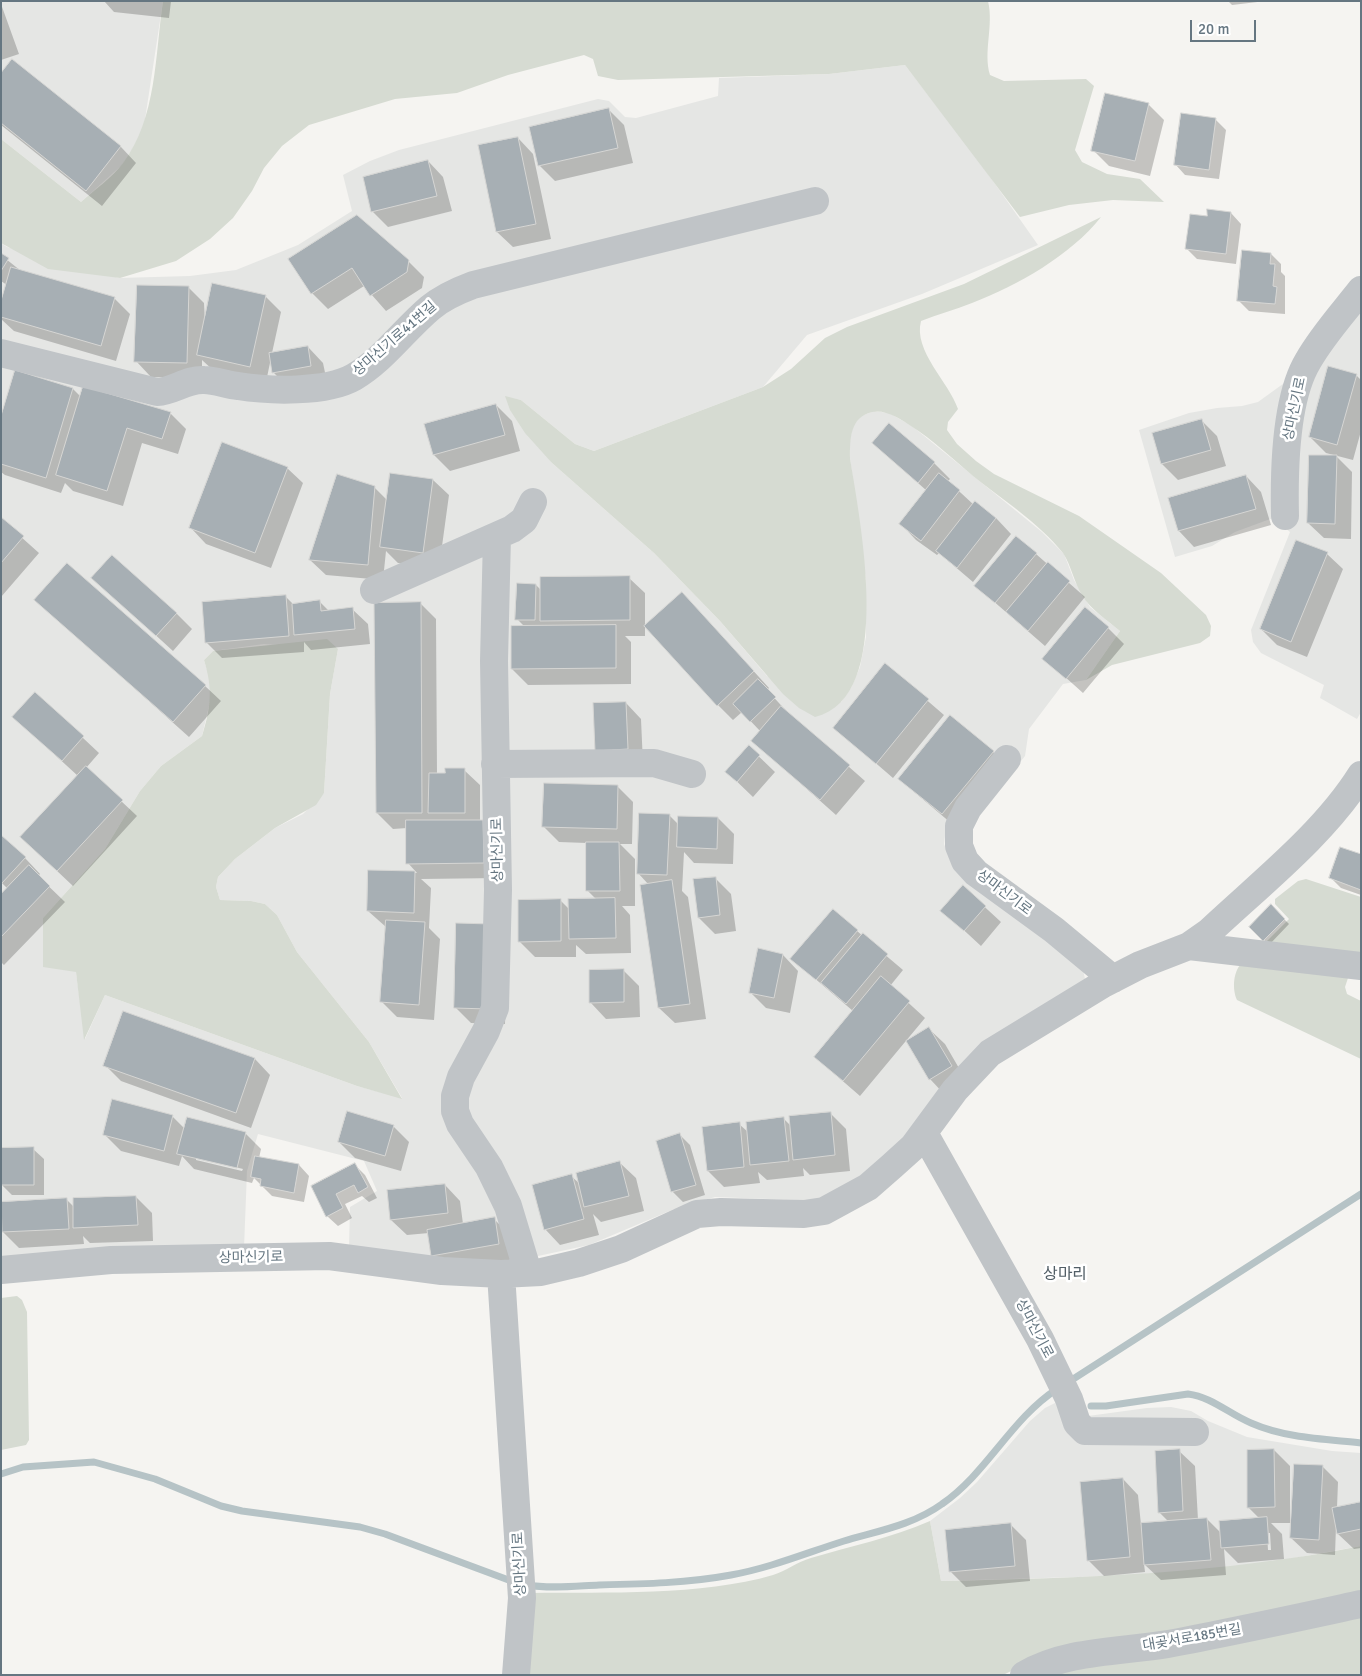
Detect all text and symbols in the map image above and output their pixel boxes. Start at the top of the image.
scale bar [1192,10,1258,42]
text: 20 m [1198,20,1229,38]
street label: 상마신기로41번길 [350,298,440,380]
street label: 상마신기로 [1280,376,1310,442]
street label: 상마신기로 [489,818,507,882]
street label: 상마신기로 [973,867,1035,919]
street label: 상마신기로 [219,1249,283,1267]
district label: 상마리 [1043,1265,1087,1285]
street label: 상마신기로 [1011,1297,1057,1361]
street label: 상마신기로 [510,1531,530,1597]
street label: 대곶서로185번길 [1141,1621,1243,1655]

